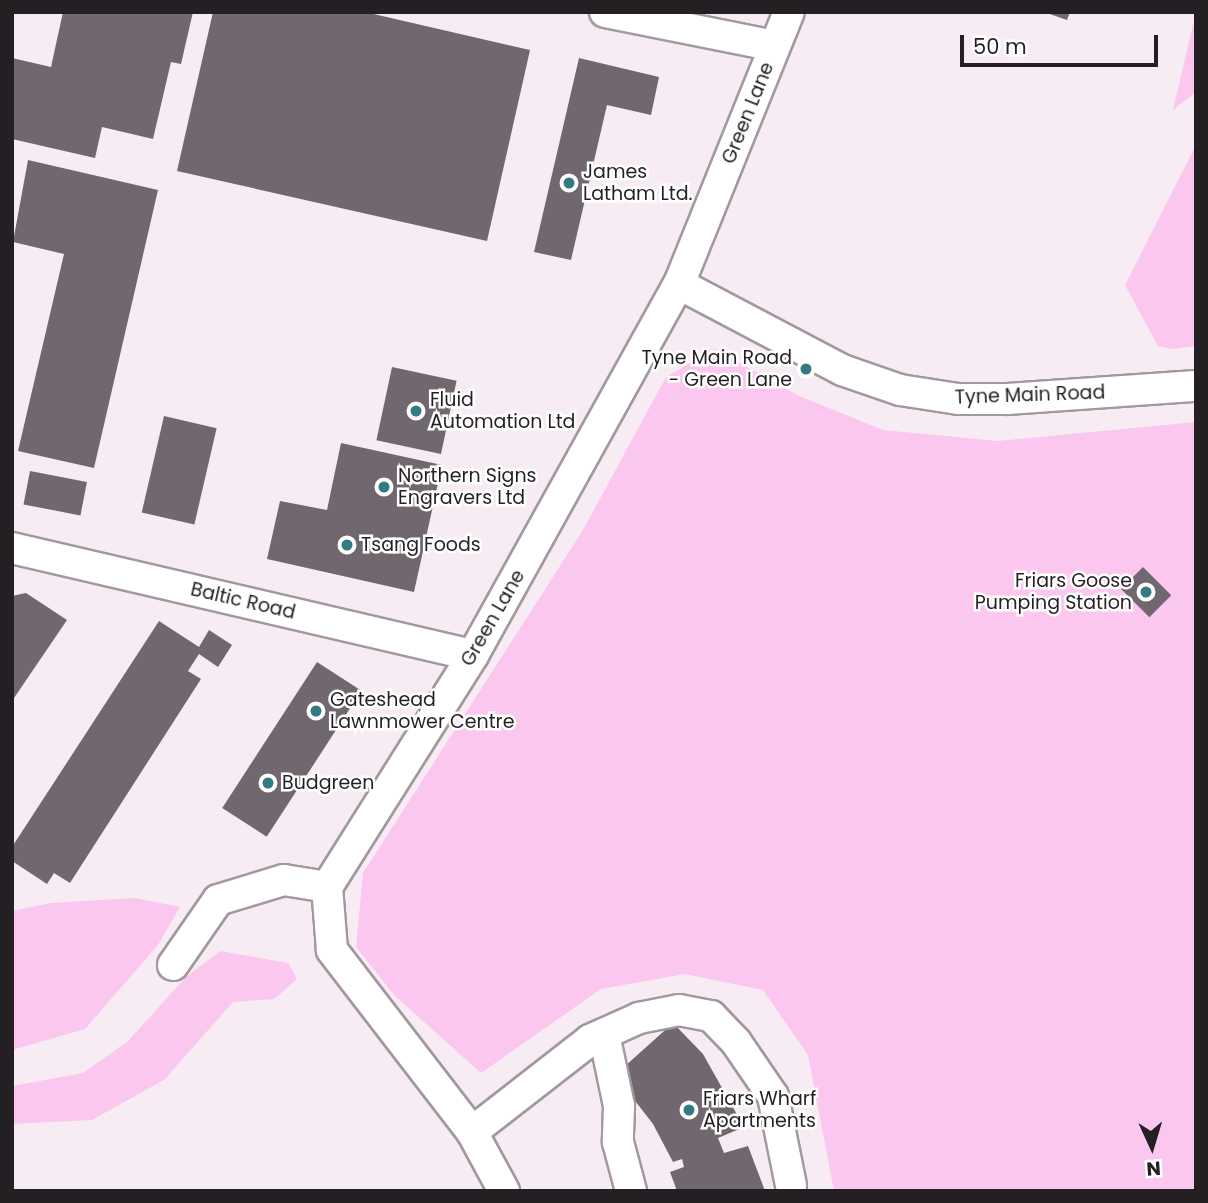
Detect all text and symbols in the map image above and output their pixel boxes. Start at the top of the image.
scale bar [963,21,1161,65]
text: 50 m [973,32,1027,61]
street label: Green Lane [717,59,779,167]
place label: James Latham Ltd. [583,161,693,205]
marker: James Latham Ltd. [561,175,577,191]
place label: Tyne Main Road - Green Lane [642,347,792,391]
marker: Tyne Main Road - Green Lane [798,361,814,377]
street label: Tyne Main Road [954,381,1106,409]
place label: Fluid Automation Ltd [430,389,575,433]
marker: Fluid Automation Ltd [408,403,424,419]
place label: Northern Signs Engravers Ltd [398,465,537,509]
marker: Northern Signs Engravers Ltd [376,479,392,495]
place label: Tsang Foods [361,534,481,556]
marker: Tsang Foods [339,537,355,553]
street label: Green Lane [456,566,530,670]
place label: Friars Goose Pumping Station [975,570,1132,614]
street label: Baltic Road [188,578,298,624]
marker: Friars Goose Pumping Station [1138,584,1154,600]
place label: Gateshead Lawnmower Centre [330,689,514,733]
marker: Gateshead Lawnmower Centre [308,703,324,719]
place label: Budgreen [282,772,374,794]
marker: Budgreen [260,775,276,791]
place label: Friars Wharf Apartments [703,1088,816,1132]
marker: Friars Wharf Apartments [681,1102,697,1118]
north arrow [1117,1112,1187,1182]
text: N [1145,1154,1162,1182]

